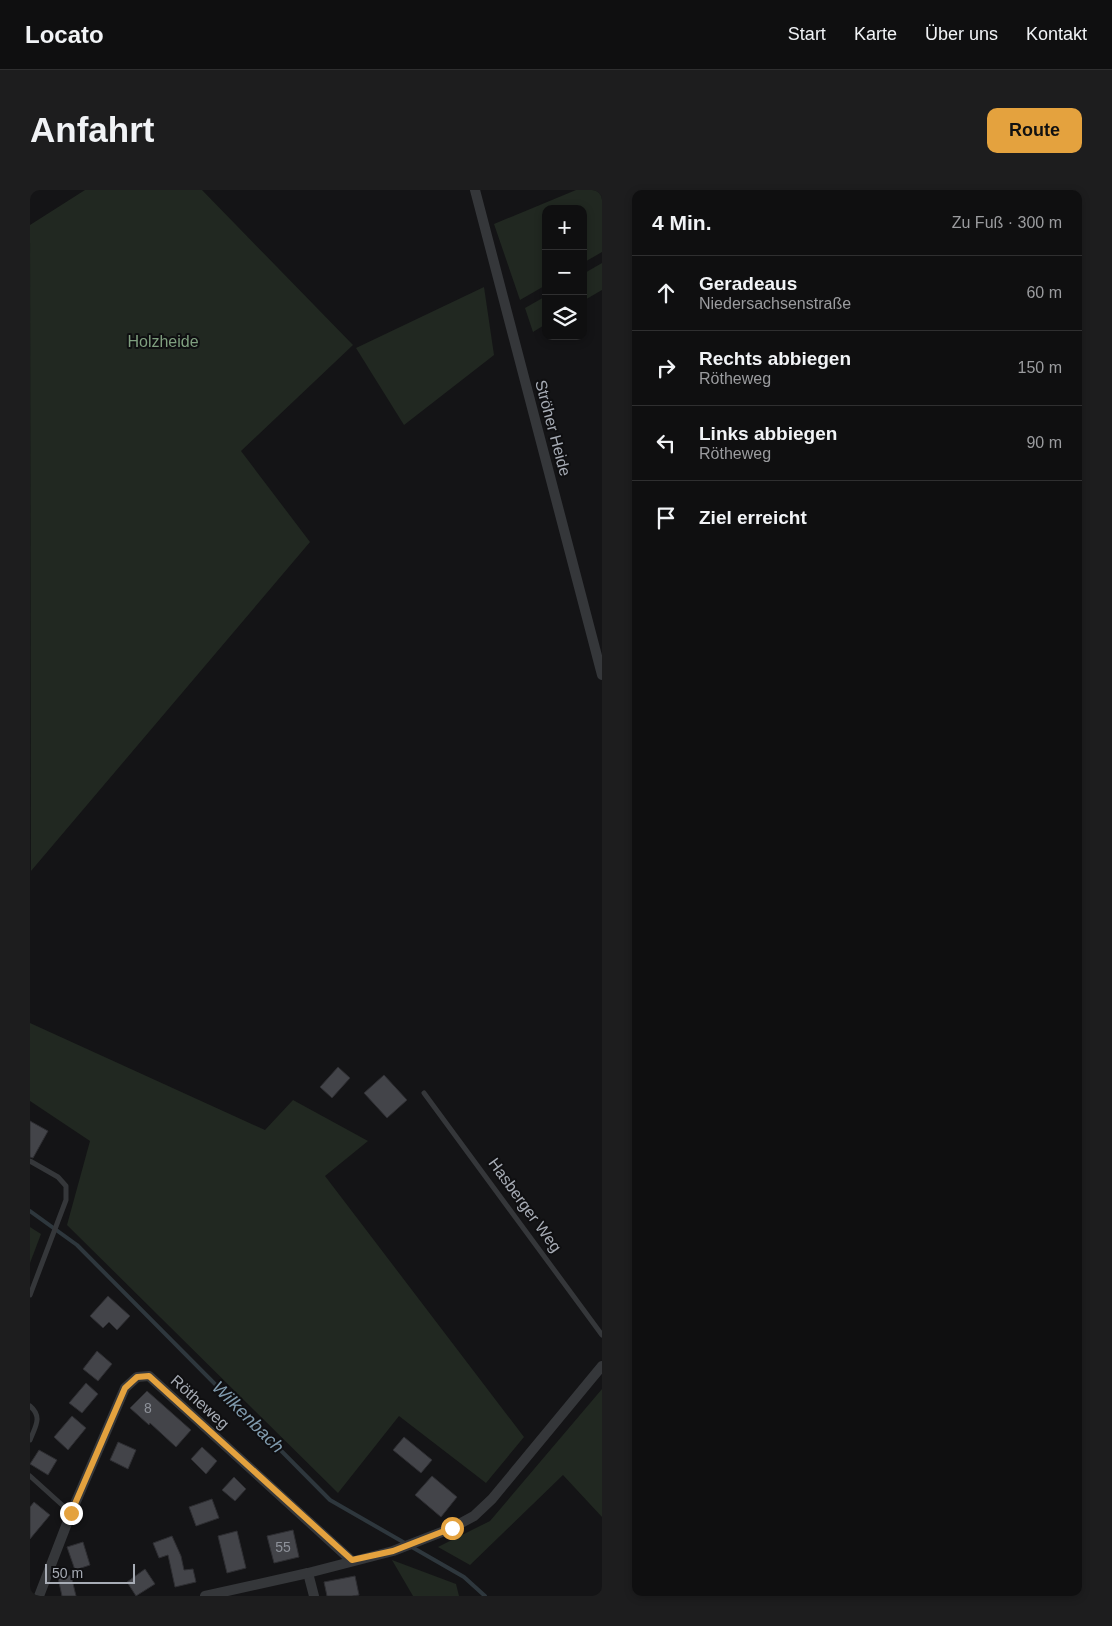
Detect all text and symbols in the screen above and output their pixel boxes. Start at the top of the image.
text: Locato [25,21,104,48]
text: Start [788,24,826,44]
text: Karte [854,24,897,44]
text: Über uns [925,24,998,44]
text: Kontakt [1026,24,1087,44]
button: Route [987,108,1082,153]
text: Anfahrt [30,110,154,149]
map controls [542,205,587,340]
button: + [542,205,587,250]
text: 4 Min. [652,211,712,234]
text: Zu Fuß · 300 m [952,214,1062,231]
button: − [542,250,587,295]
text: Geradeaus [699,273,797,294]
icon: ahead [652,279,680,307]
text: 60 m [1026,284,1062,301]
button: layers [542,295,587,340]
text: Niedersachsenstraße [699,295,851,312]
park label: Holzheide [127,333,199,350]
text: Rechts abbiegen [699,348,851,369]
icon: right [652,354,680,382]
text: 150 m [1018,359,1062,376]
text: Rötheweg [699,370,771,387]
street label: Ströher Heide [532,378,574,478]
text: Links abbiegen [699,423,837,444]
icon: left [652,429,680,457]
text: 90 m [1026,434,1062,451]
text: Rötheweg [699,445,771,462]
icon: arrive [652,504,680,532]
text: Ziel erreicht [699,507,807,528]
street label: Hasberger Weg [485,1155,565,1255]
street label: Rötheweg [168,1372,232,1432]
water label: Wilkenbach [208,1377,288,1457]
house number: 8 [144,1400,152,1416]
route end [60,1502,83,1525]
route start [441,1517,464,1540]
house number: 55 [275,1539,291,1555]
scale bar [45,1561,135,1584]
text: 50 m [52,1565,83,1581]

